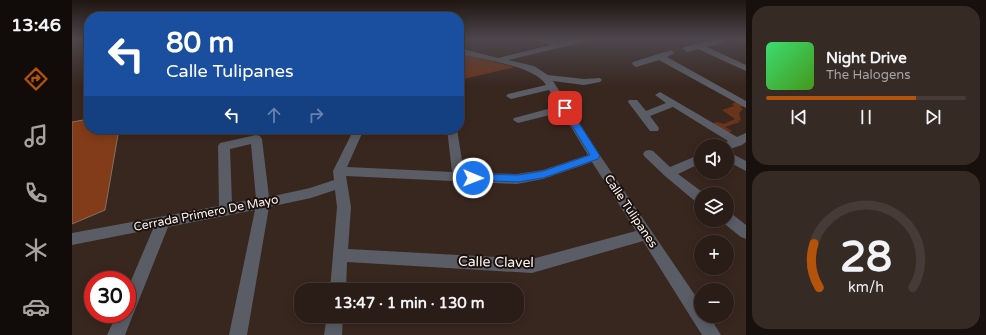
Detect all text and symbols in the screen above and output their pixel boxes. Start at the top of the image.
text: 13:46 [11,14,61,36]
text: 80 m [166,26,234,60]
icon: left [100,28,152,80]
text: Night Drive [826,49,907,67]
text: Calle Tulipanes [166,60,294,82]
icon: directions [22,65,50,93]
text: The Halogens [826,67,910,83]
pin [548,91,582,125]
icon: arrive [554,97,576,119]
icon: left [221,104,243,126]
icon: ahead [263,104,285,126]
icon: right [305,104,327,126]
icon: previous [788,106,810,128]
icon: pause [855,106,877,128]
icon: next [922,106,944,128]
icon: music [22,122,50,150]
map controls [694,139,734,323]
button: sound [694,139,734,179]
position arrow [452,157,494,199]
street label: Calle Tulipanes [601,172,661,250]
icon: phone [22,179,50,207]
button: layers [694,187,734,227]
street label: Cerrada Primero De Mayo [132,192,280,234]
text: 28 [840,233,892,283]
button: + [694,235,734,275]
icon: climate [22,236,50,264]
street label: Calle Clavel [458,253,534,271]
speed limit sign: 30 [84,271,136,323]
text: km/h [848,278,884,295]
button: − [694,283,734,323]
icon: car [22,293,50,321]
text: 13:47 · 1 min · 130 m [334,294,484,312]

